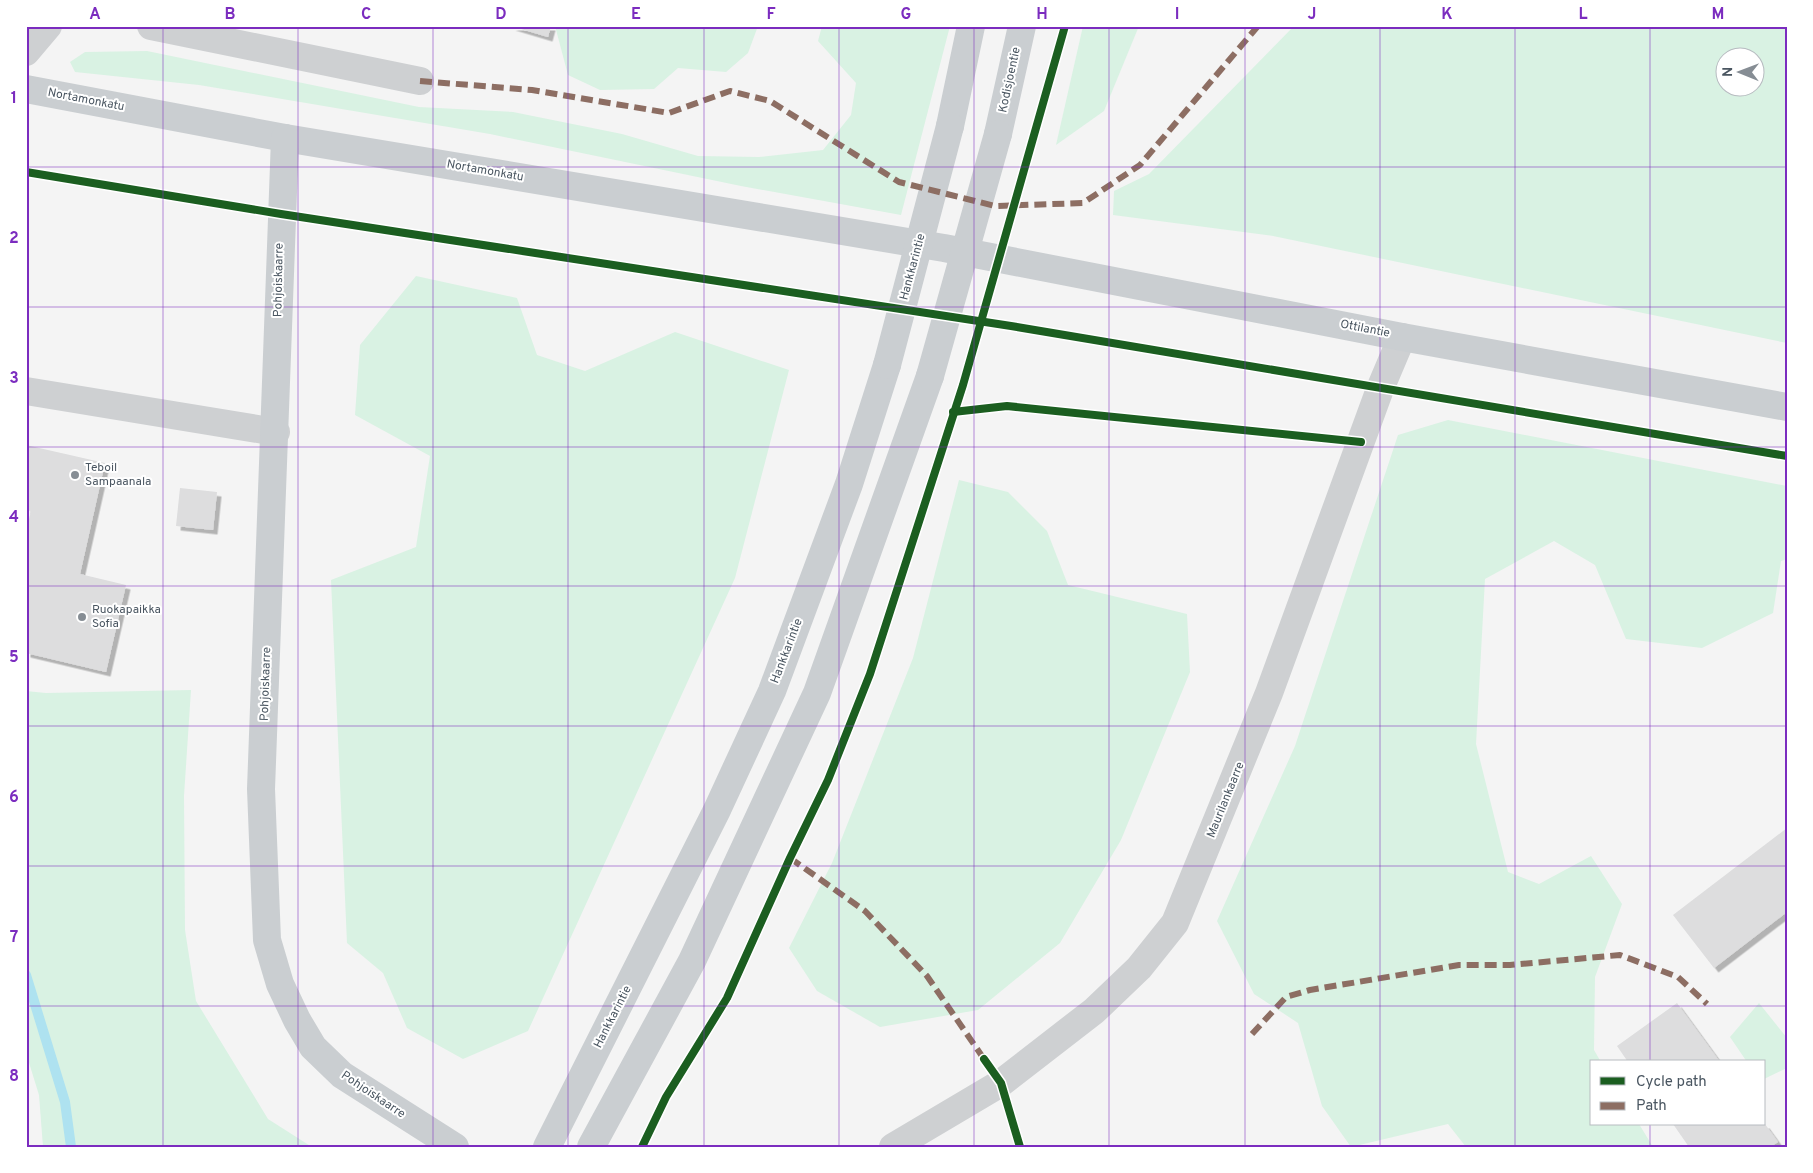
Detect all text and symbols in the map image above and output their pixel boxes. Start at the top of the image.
text: A [89,5,101,25]
text: B [224,5,236,25]
text: C [361,5,371,25]
text: D [495,5,507,25]
text: E [631,5,641,25]
text: F [766,5,776,25]
text: G [901,5,911,25]
text: H [1036,5,1048,25]
text: I [1175,5,1179,25]
text: J [1308,5,1316,25]
text: K [1441,5,1453,25]
text: L [1578,5,1588,25]
text: M [1712,5,1724,25]
street label: Kodisjoentie [995,46,1025,114]
north arrow [1716,48,1766,98]
text: N [1720,67,1737,77]
street label: Nortamonkatu [46,85,126,115]
text: 1 [11,89,17,109]
street label: Nortamonkatu [445,156,525,186]
text: 2 [9,229,19,249]
street label: Hankkarintie [896,232,930,302]
street label: Pohjoiskaarre [270,243,288,317]
street label: Ottilantie [1339,316,1391,342]
text: 3 [9,369,19,389]
place label: Teboil Sampaanala [85,460,151,490]
marker: Teboil Sampaanala [69,469,81,481]
text: 4 [9,508,19,528]
place label: Ruokapaikka Sofia [92,602,161,632]
marker: Ruokapaikka Sofia [76,611,88,623]
street label: Hankkarintie [767,616,807,686]
street label: Pohjoiskaarre [257,647,275,721]
text: 5 [9,648,19,668]
street label: Maurilankaarre [1203,760,1249,840]
text: 6 [9,788,19,808]
text: 7 [10,928,18,948]
street label: Hankkarintie [590,983,636,1051]
legend [1590,1060,1766,1126]
text: 8 [9,1067,19,1087]
street label: Pohjoiskaarre [338,1068,408,1122]
text: Cycle path [1636,1073,1707,1092]
text: Path [1636,1097,1667,1116]

